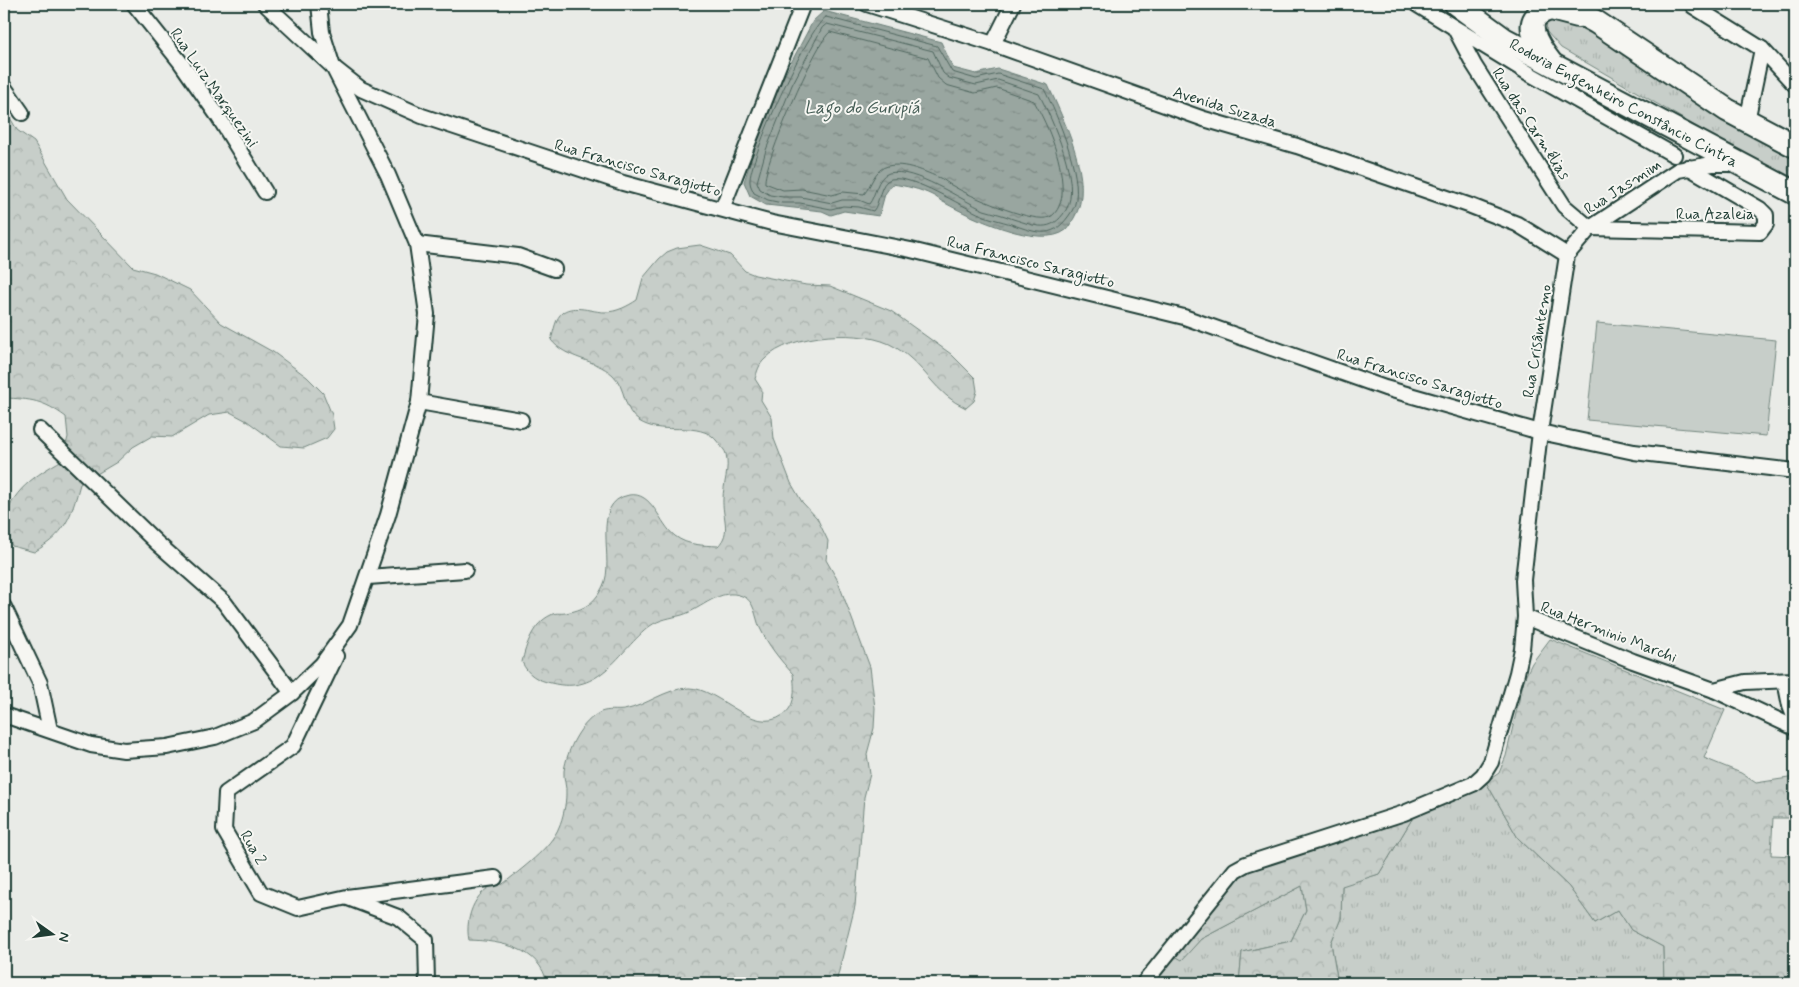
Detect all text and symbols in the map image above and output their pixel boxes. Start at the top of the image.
street label: Rua Luiz Marquezini [165,24,263,152]
street label: Rodovia Engenheiro Constâncio Cintra [1505,34,1741,174]
street label: Rua das Carmélias [1487,64,1575,184]
street label: Avenida Suzada [1170,82,1279,133]
water label: Lago do Gurupiá [804,96,920,122]
street label: Rua Francisco Saragiotto [552,135,724,203]
street label: Rua Jasmim [1580,154,1666,220]
street label: Rua Azaleia [1676,204,1754,225]
street label: Rua Francisco Saragiotto [944,231,1117,295]
street label: Rua Crisâmtemo [1518,283,1557,400]
street label: Rua Francisco Saragiotto [1334,344,1505,416]
street label: Rua Herminio Marchi [1537,597,1680,668]
street label: Rua 2 [234,827,271,869]
north arrow [28,910,78,960]
text: N [54,930,74,944]

